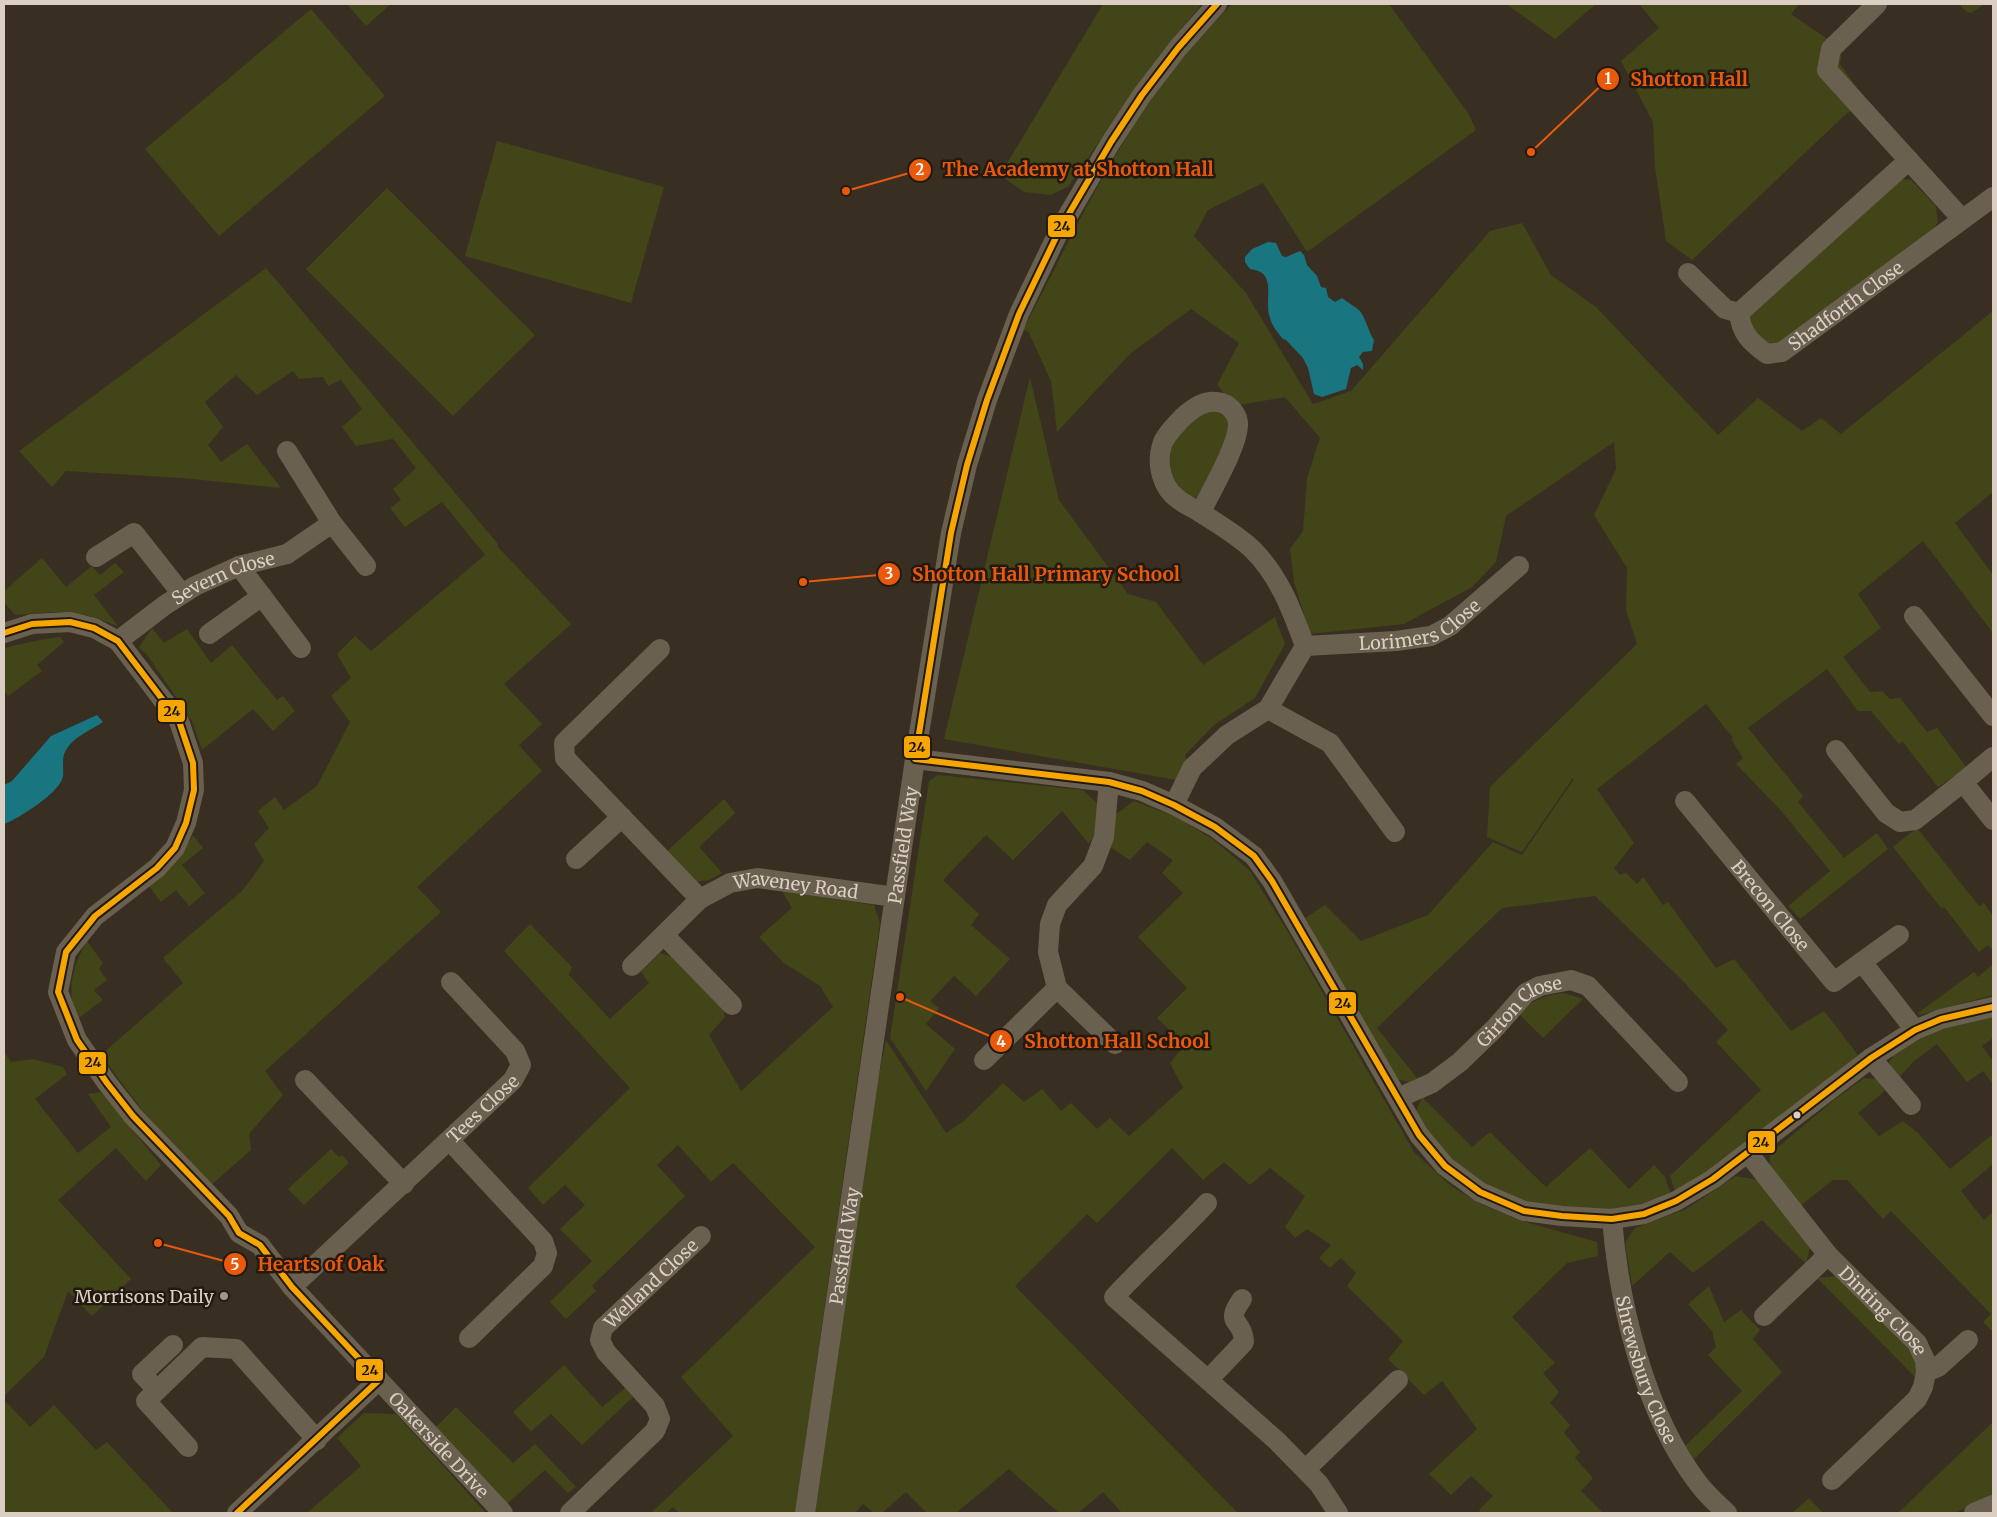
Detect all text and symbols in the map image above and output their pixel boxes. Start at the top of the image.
callout: Shotton Hall [1595,62,1758,96]
text: Shotton Hall [1630,67,1748,91]
text: 1 [1605,69,1612,88]
callout: The Academy at Shotton Hall [907,153,1224,187]
text: The Academy at Shotton Hall [942,157,1214,181]
text: 2 [916,160,925,179]
line badge: 24 [1047,214,1076,238]
text: 24 [1054,217,1071,235]
street label: Shadforth Close [1783,256,1908,355]
street label: Severn Close [167,546,277,610]
callout: Shotton Hall Primary School [877,557,1190,591]
text: Shotton Hall Primary School [912,562,1180,586]
text: 3 [885,564,893,583]
street label: Lorimers Close [1358,594,1485,655]
line badge: 24 [157,699,186,723]
text: 24 [164,702,181,720]
line badge: 24 [903,735,931,759]
text: 24 [909,738,926,756]
street label: Passfield Way [883,784,922,905]
street label: Brecon Close [1727,855,1815,955]
street label: Waveney Road [730,866,860,903]
street label: Girton Close [1471,971,1564,1052]
line badge: 24 [1328,991,1357,1015]
text: 24 [1335,994,1352,1012]
callout: Shotton Hall School [989,1024,1219,1058]
text: Shotton Hall School [1024,1029,1210,1053]
text: 4 [996,1032,1006,1051]
line badge: 24 [78,1051,107,1075]
text: 24 [85,1053,102,1071]
street label: Tees Close [442,1069,523,1148]
unlabelled marker [1792,1110,1802,1120]
line badge: 24 [1747,1130,1776,1154]
text: 24 [1753,1133,1770,1151]
street label: Passfield Way [824,1185,864,1306]
street label: Welland Close [598,1234,702,1334]
callout: Hearts of Oak [223,1247,395,1281]
text: Hearts of Oak [257,1252,385,1276]
text: 5 [231,1255,239,1274]
street label: Dinting Close [1834,1261,1932,1358]
place label: Morrisons Daily [75,1285,215,1308]
marker: Morrisons Daily [218,1290,230,1302]
street label: Shrewsbury Close [1611,1293,1682,1448]
line badge: 24 [355,1358,384,1382]
text: 24 [362,1361,379,1379]
street label: Oakerside Drive [384,1387,494,1502]

